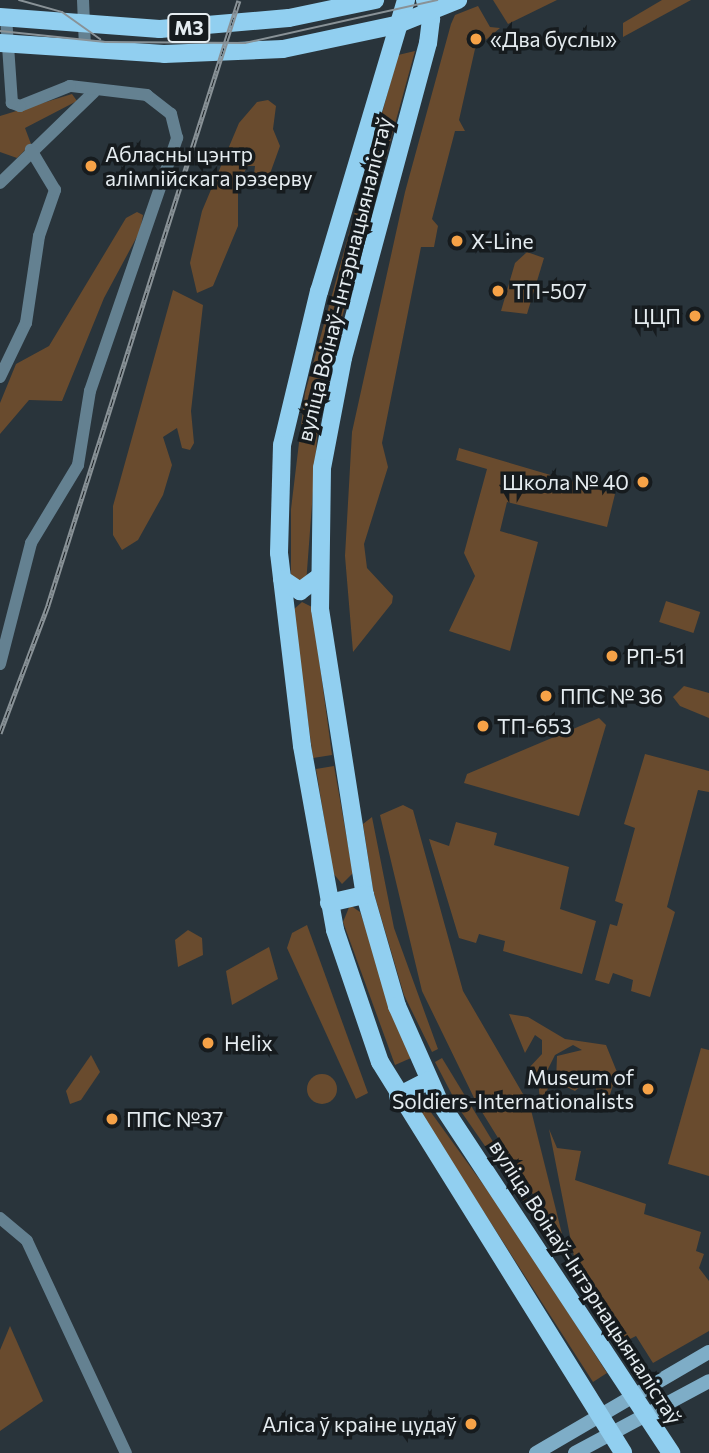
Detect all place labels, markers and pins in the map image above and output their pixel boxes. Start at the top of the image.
place label: «Два буслы» [490,26,617,52]
marker: «Два буслы» [468,31,484,47]
place label: Абласны цэнтр алімпійскага рэзерву [105,141,313,191]
marker: Абласны цэнтр алімпійскага рэзерву [83,158,99,174]
place label: X-Line [471,228,534,254]
marker: X-Line [449,233,465,249]
place label: ТП-507 [512,278,587,304]
marker: ТП-507 [490,283,506,299]
place label: ЦЦП [633,303,681,329]
marker: ЦЦП [687,308,703,324]
place label: Школа № 40 [502,469,629,495]
marker: Школа № 40 [635,474,651,490]
place label: РП-51 [626,643,685,669]
marker: РП-51 [604,648,620,664]
place label: ППС № 36 [560,683,663,709]
marker: ППС № 36 [538,688,554,704]
place label: ТП-653 [497,713,572,739]
marker: ТП-653 [475,718,491,734]
place label: Helix [224,1030,273,1056]
marker: Helix [198,1033,218,1053]
place label: Museum of Soldiers-Internationalists [392,1064,634,1114]
marker: Museum of Soldiers-Internationalists [640,1081,656,1097]
place label: ППС №37 [126,1106,223,1132]
marker: ППС №37 [104,1111,120,1127]
place label: Аліса ў краіне цудаў [262,1411,457,1437]
marker: Аліса ў краіне цудаў [463,1416,479,1432]

